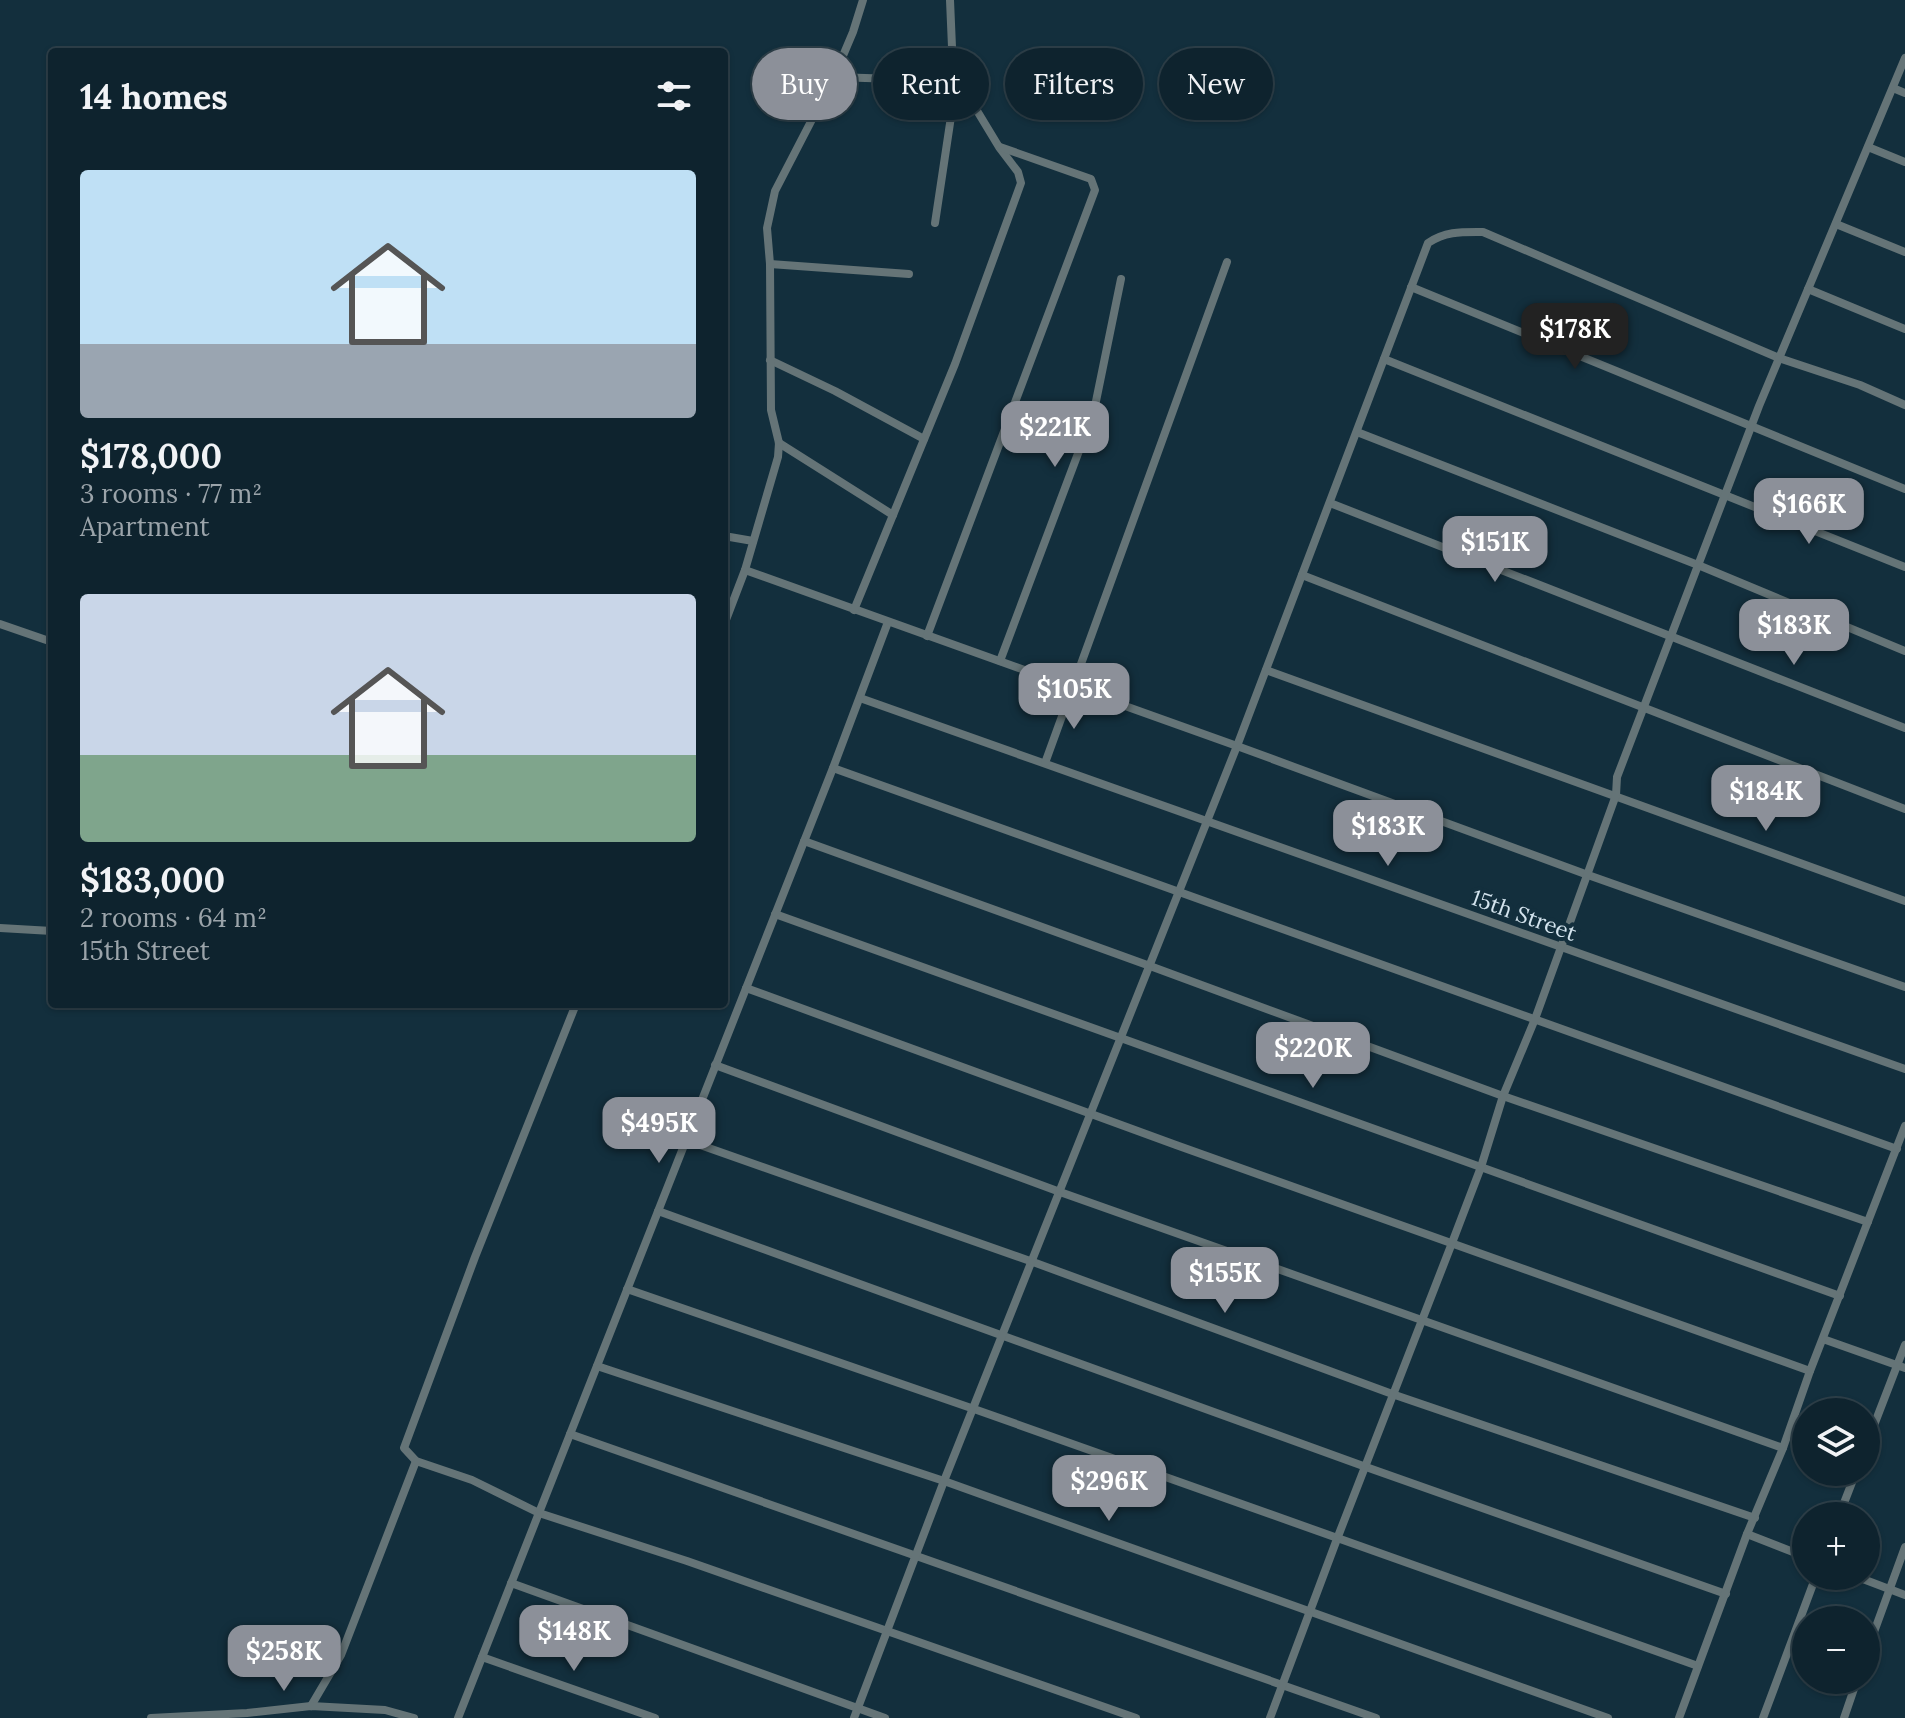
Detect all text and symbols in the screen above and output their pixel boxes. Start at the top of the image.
chip: Buy [752,48,857,120]
chip: Rent [873,48,989,120]
chip: Filters [1005,48,1143,120]
chip: New [1159,48,1273,120]
icon: filters [652,74,696,118]
text: 14 homes [80,75,228,118]
icon: home [316,222,460,366]
pin: $178K [1519,303,1631,371]
text: $178K [1539,312,1611,345]
pin: $221K [999,401,1111,469]
text: $221K [1019,410,1091,443]
text: $178,000 [80,434,222,477]
text: 3 rooms · 77 m² [80,477,262,510]
pin: $166K [1753,478,1865,546]
text: $166K [1772,487,1846,520]
text: Apartment [80,510,210,543]
pin: $151K [1439,516,1551,584]
text: $151K [1461,525,1529,558]
pin: $183K [1738,599,1850,667]
text: $183K [1757,608,1831,641]
icon: home [316,646,460,790]
pin: $105K [1018,663,1130,731]
text: $105K [1037,672,1111,705]
pin: $184K [1710,765,1822,833]
text: $184K [1729,774,1803,807]
pin: $183K [1332,800,1444,868]
text: $183K [1351,809,1425,842]
text: $183,000 [80,858,225,901]
street label: 15th Street [1468,883,1581,947]
text: 2 rooms · 64 m² [80,901,267,934]
text: 15th Street [80,934,210,967]
pin: $220K [1257,1022,1369,1090]
text: $220K [1274,1031,1352,1064]
pin: $495K [603,1097,715,1165]
text: $495K [620,1106,698,1139]
pin: $155K [1169,1247,1281,1315]
text: $155K [1189,1256,1261,1289]
map controls [1792,1398,1880,1694]
button: layers [1792,1398,1880,1486]
pin: $296K [1053,1455,1165,1523]
text: $296K [1070,1464,1148,1497]
button: + [1792,1502,1880,1590]
pin: $148K [518,1605,630,1673]
button: − [1792,1606,1880,1694]
text: $148K [537,1614,611,1647]
pin: $258K [228,1625,340,1693]
text: $258K [246,1634,322,1667]

